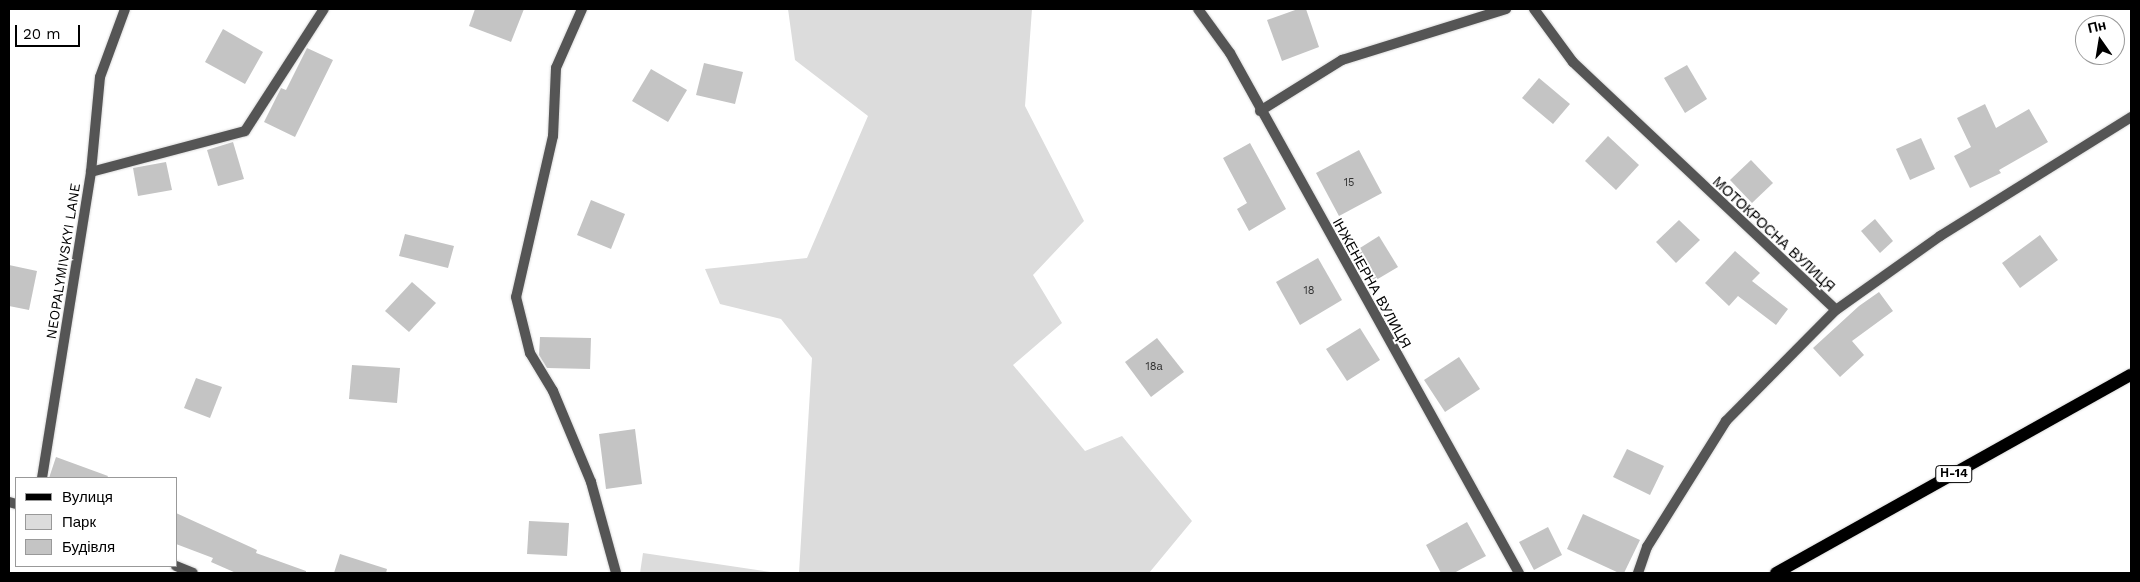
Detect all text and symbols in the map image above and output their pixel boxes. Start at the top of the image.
scale bar [18,15,82,47]
north arrow [2075,15,2125,65]
text: Пн [2086,16,2108,36]
text: 20 m [23,25,61,43]
street label: МОТОКРОСНА ВУЛИЦЯ [1709,173,1839,295]
house number: 15 [1344,176,1354,190]
street label: NEOPALYMIVSKYI LANE [42,182,84,340]
street label: ІНЖЕНЕРНА ВУЛИЦЯ [1329,215,1415,351]
house number: 18 [1303,284,1315,298]
house number: 18а [1145,360,1163,374]
road number: Н-14 [1935,464,1973,484]
legend [15,477,178,567]
text: Вулиця [62,488,113,506]
text: Парк [62,513,96,531]
text: Будівля [62,538,115,556]

